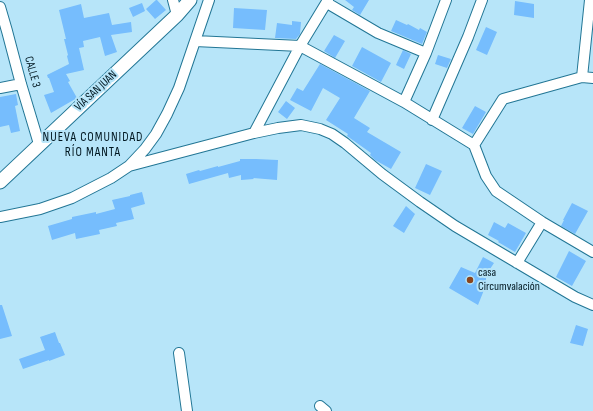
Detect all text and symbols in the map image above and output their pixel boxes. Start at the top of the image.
street label: CALLE 3 [21,55,43,89]
street label: VÍA SAN JUAN [72,68,120,114]
district label: NUEVA COMUNIDAD RÍO MANTA [43,130,143,161]
place label: casa Circumvalación [478,266,540,294]
marker: casa Circumvalación [465,275,475,285]

